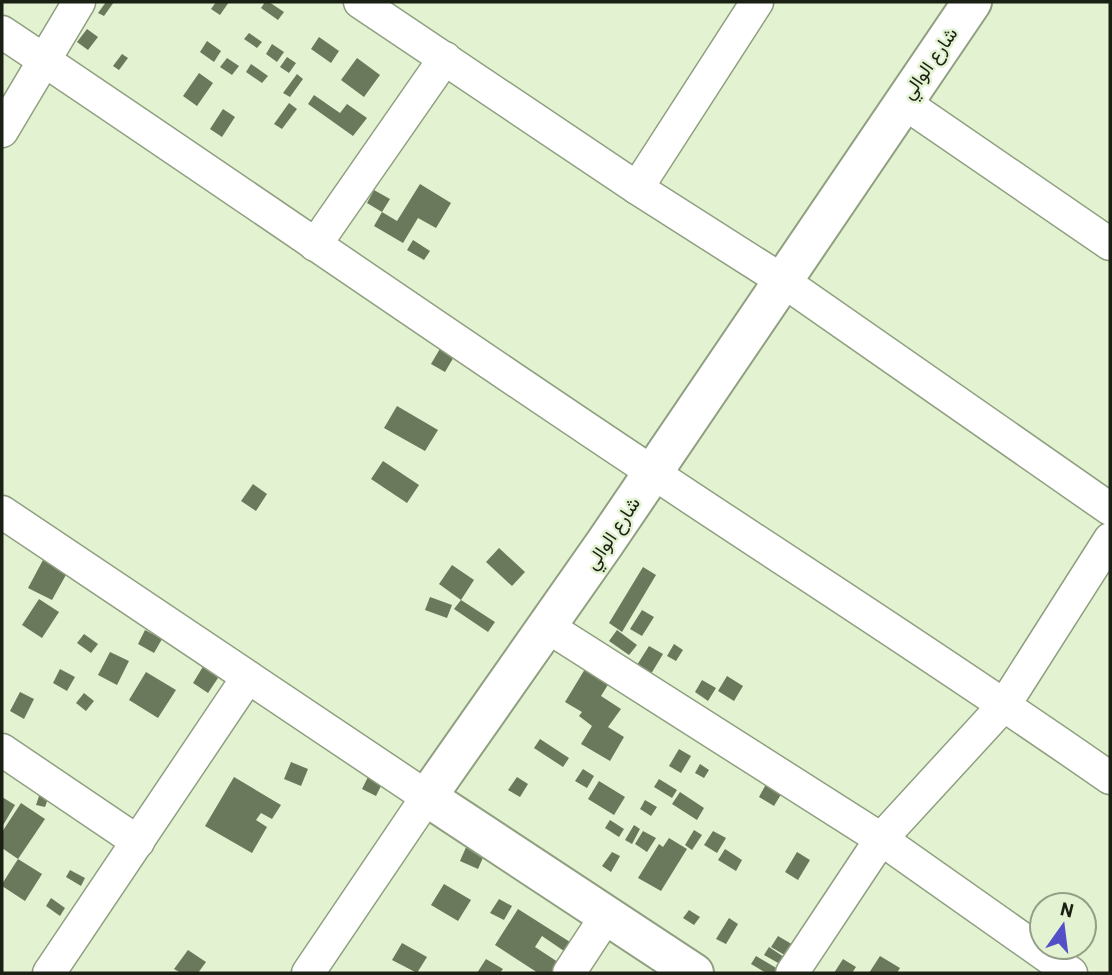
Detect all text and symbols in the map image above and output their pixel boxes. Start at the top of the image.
street label: شارع الوالي [895,22,966,106]
street label: شارع الوالي [579,492,648,576]
north arrow [1028,891,1098,961]
text: N [1058,896,1076,922]

